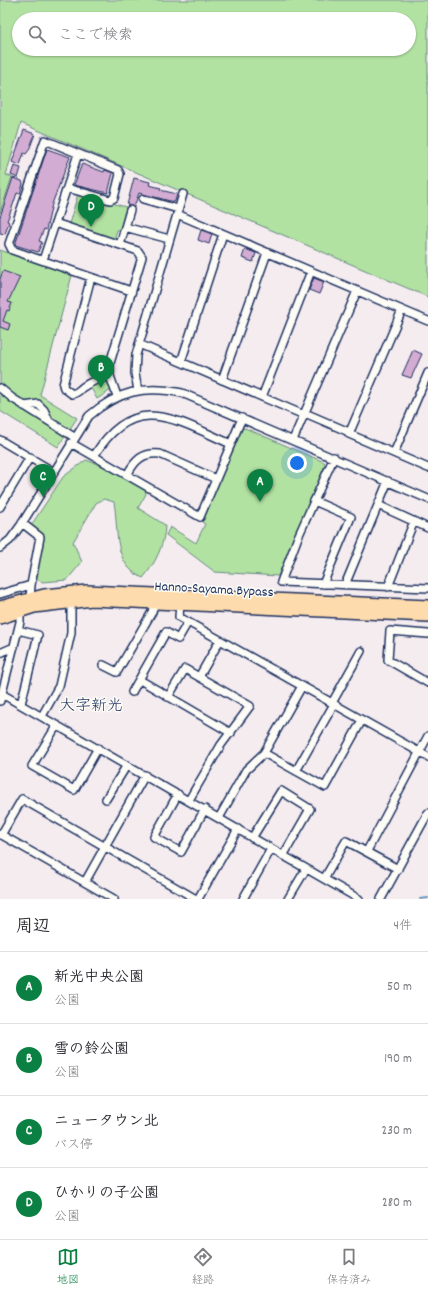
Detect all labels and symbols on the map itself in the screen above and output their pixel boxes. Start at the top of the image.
pin: D [78,194,104,227]
pin: B [88,355,114,388]
your location [287,453,307,473]
pin: C [30,464,56,497]
pin: A [247,469,273,502]
street label: Hanno-Sayama Bypass [154,577,274,603]
district label: 大字新光 [59,695,123,718]

